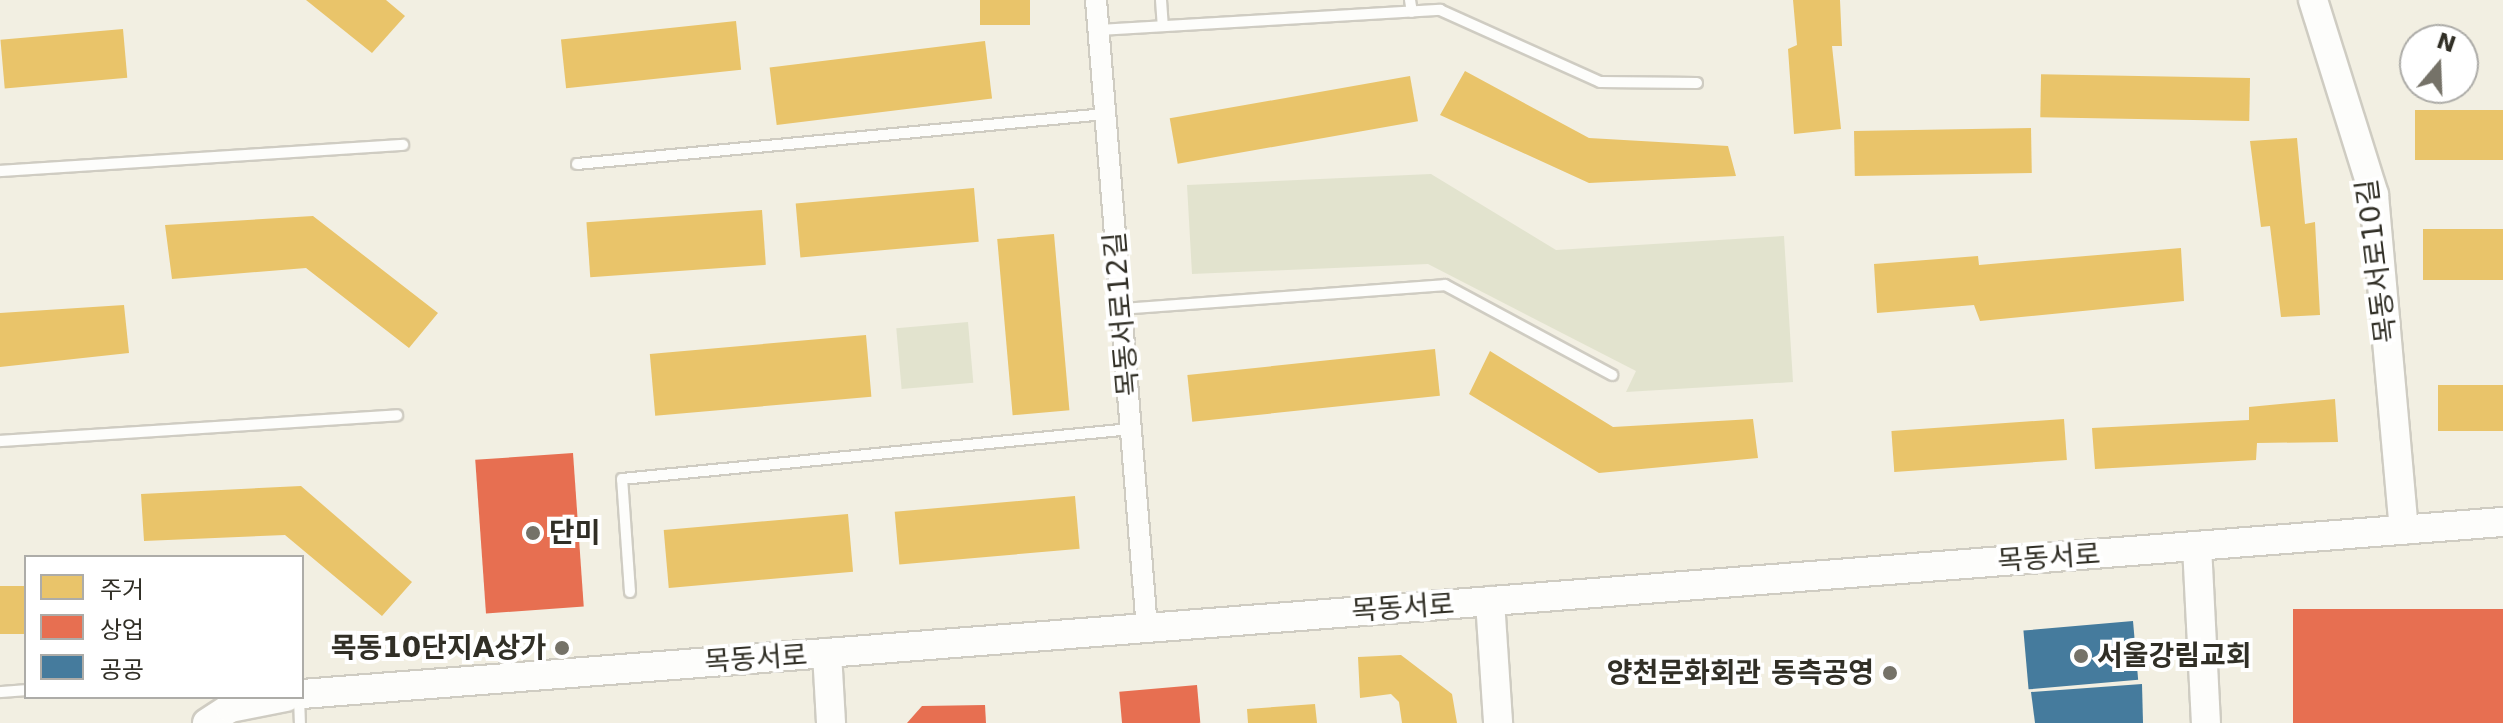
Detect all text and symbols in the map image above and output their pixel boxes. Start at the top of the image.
north arrow [2399,24,2479,104]
text: N [2434,28,2459,58]
street label: 목동서로10길 [2350,177,2404,345]
street label: 목동서로12길 [1098,231,1146,397]
place label: 단미 [549,516,601,550]
marker: 단미 [524,524,542,542]
street label: 목동서로 [1996,538,2102,578]
legend [24,555,304,699]
text: 주거 [100,576,144,604]
street label: 목동서로 [1350,588,1456,628]
text: 상업 [100,616,144,644]
place label: 목동10단지A상가 [331,631,546,665]
marker: 목동10단지A상가 [553,639,571,657]
street label: 목동서로 [703,639,809,679]
place label: 서울강림교회 [2097,639,2252,673]
marker: 서울강림교회 [2072,647,2090,665]
text: 공공 [100,656,144,684]
place label: 양천문화회관 동측공영 [1607,656,1874,690]
marker: 양천문화회관 동측공영 [1881,664,1899,682]

